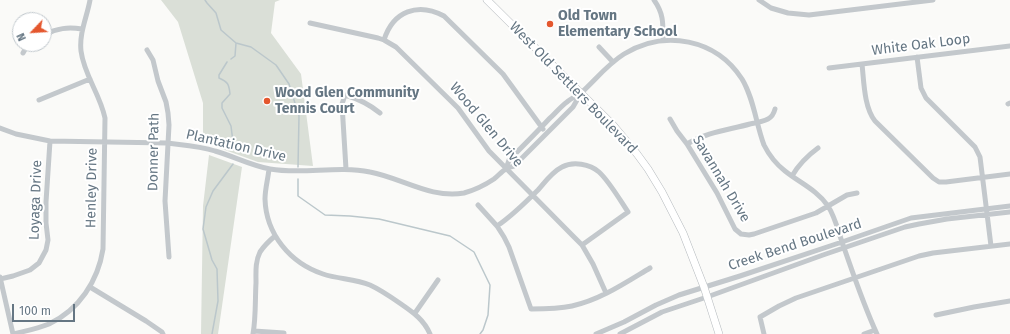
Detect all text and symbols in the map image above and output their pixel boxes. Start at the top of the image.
place label: Old Town Elementary School [558,8,677,40]
north arrow [12,12,52,52]
street label: West Old Settlers Boulevard [506,19,640,157]
marker: Old Town Elementary School [545,19,555,29]
text: N [14,31,29,43]
street label: White Oak Loop [871,31,971,59]
street label: Wood Glen Drive [446,79,526,171]
place label: Wood Glen Community Tennis Court [275,85,419,118]
marker: Wood Glen Community Tennis Court [262,96,272,106]
street label: Donner Path [145,113,163,191]
street label: Plantation Drive [184,126,288,166]
street label: Savannah Drive [689,133,753,225]
street label: Henley Drive [83,148,101,228]
street label: Loyaga Drive [26,160,46,240]
street label: Creek Bend Boulevard [726,215,864,275]
scale bar [14,296,77,322]
text: 100 m [19,304,51,318]

